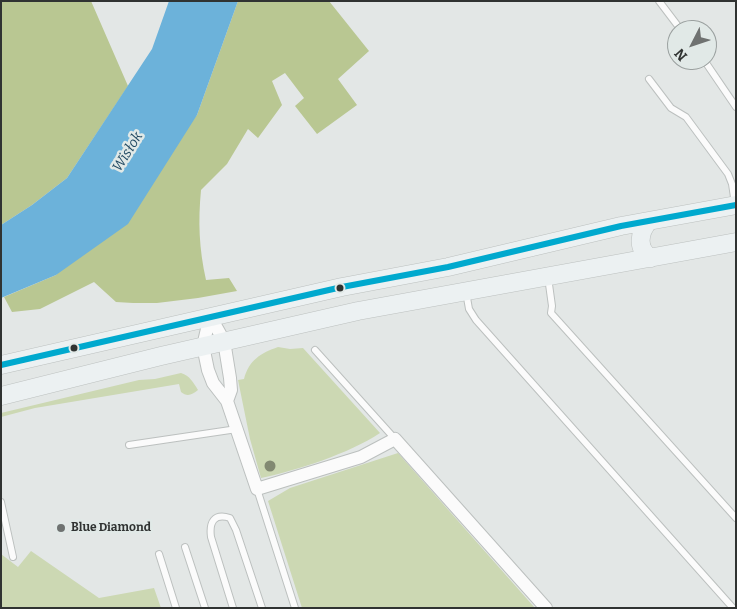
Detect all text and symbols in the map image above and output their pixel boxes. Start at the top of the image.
north arrow [667,20,717,70]
text: N [671,45,691,64]
water label: Wisłok [109,129,147,175]
unlabelled marker [335,283,345,293]
unlabelled marker [69,343,79,353]
place label: Blue Diamond [71,521,151,535]
marker: Blue Diamond [55,522,67,534]

